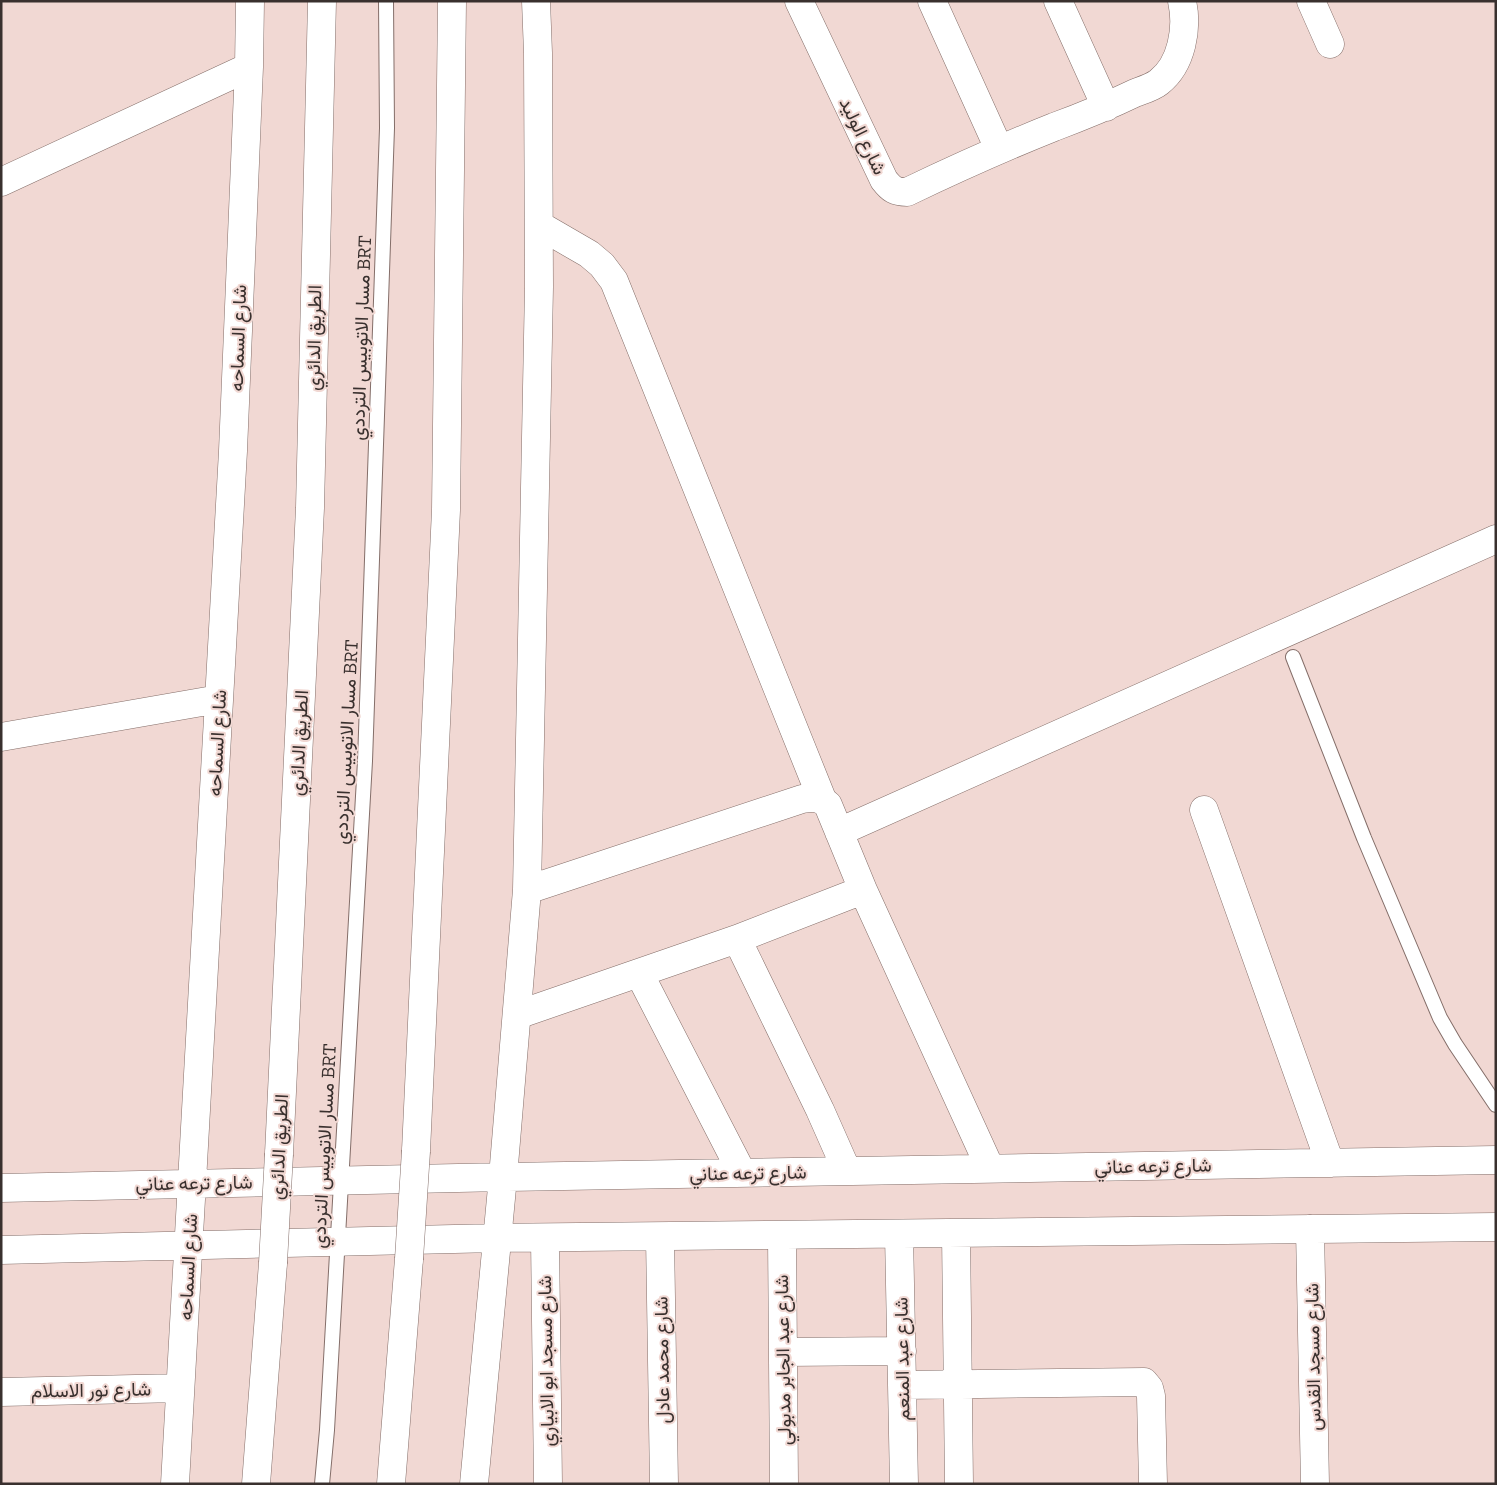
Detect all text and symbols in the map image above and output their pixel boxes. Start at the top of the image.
street label: شارع الوليد [833,94,892,179]
street label: مسار الاتوبيس الترددي BRT [346,235,380,441]
street label: شارع السماحه [225,284,252,392]
street label: الطريق الدائري [302,285,330,391]
street label: مسار الاتوبيس الترددي BRT [329,639,367,845]
street label: شارع السماحه [203,689,232,797]
street label: الطريق الدائري [285,690,317,797]
street label: مسار الاتوبيس الترددي BRT [307,1043,345,1249]
street label: الطريق الدائري [265,1094,297,1201]
street label: شارع ترعه عناني [1094,1153,1212,1183]
street label: شارع ترعه عناني [689,1160,807,1190]
street label: شارع ترعه عناني [135,1170,253,1200]
street label: شارع السماحه [174,1213,203,1321]
street label: شارع عبد الجابر مدبولي [770,1274,800,1445]
street label: شارع مسجد ابو الابياري [533,1275,563,1447]
street label: شارع مسجد القدس [1300,1283,1327,1431]
street label: شارع محمد عادل [649,1296,676,1424]
street label: شارع عبد المنعم [889,1297,916,1421]
street label: شارع نور الاسلام [31,1377,151,1404]

